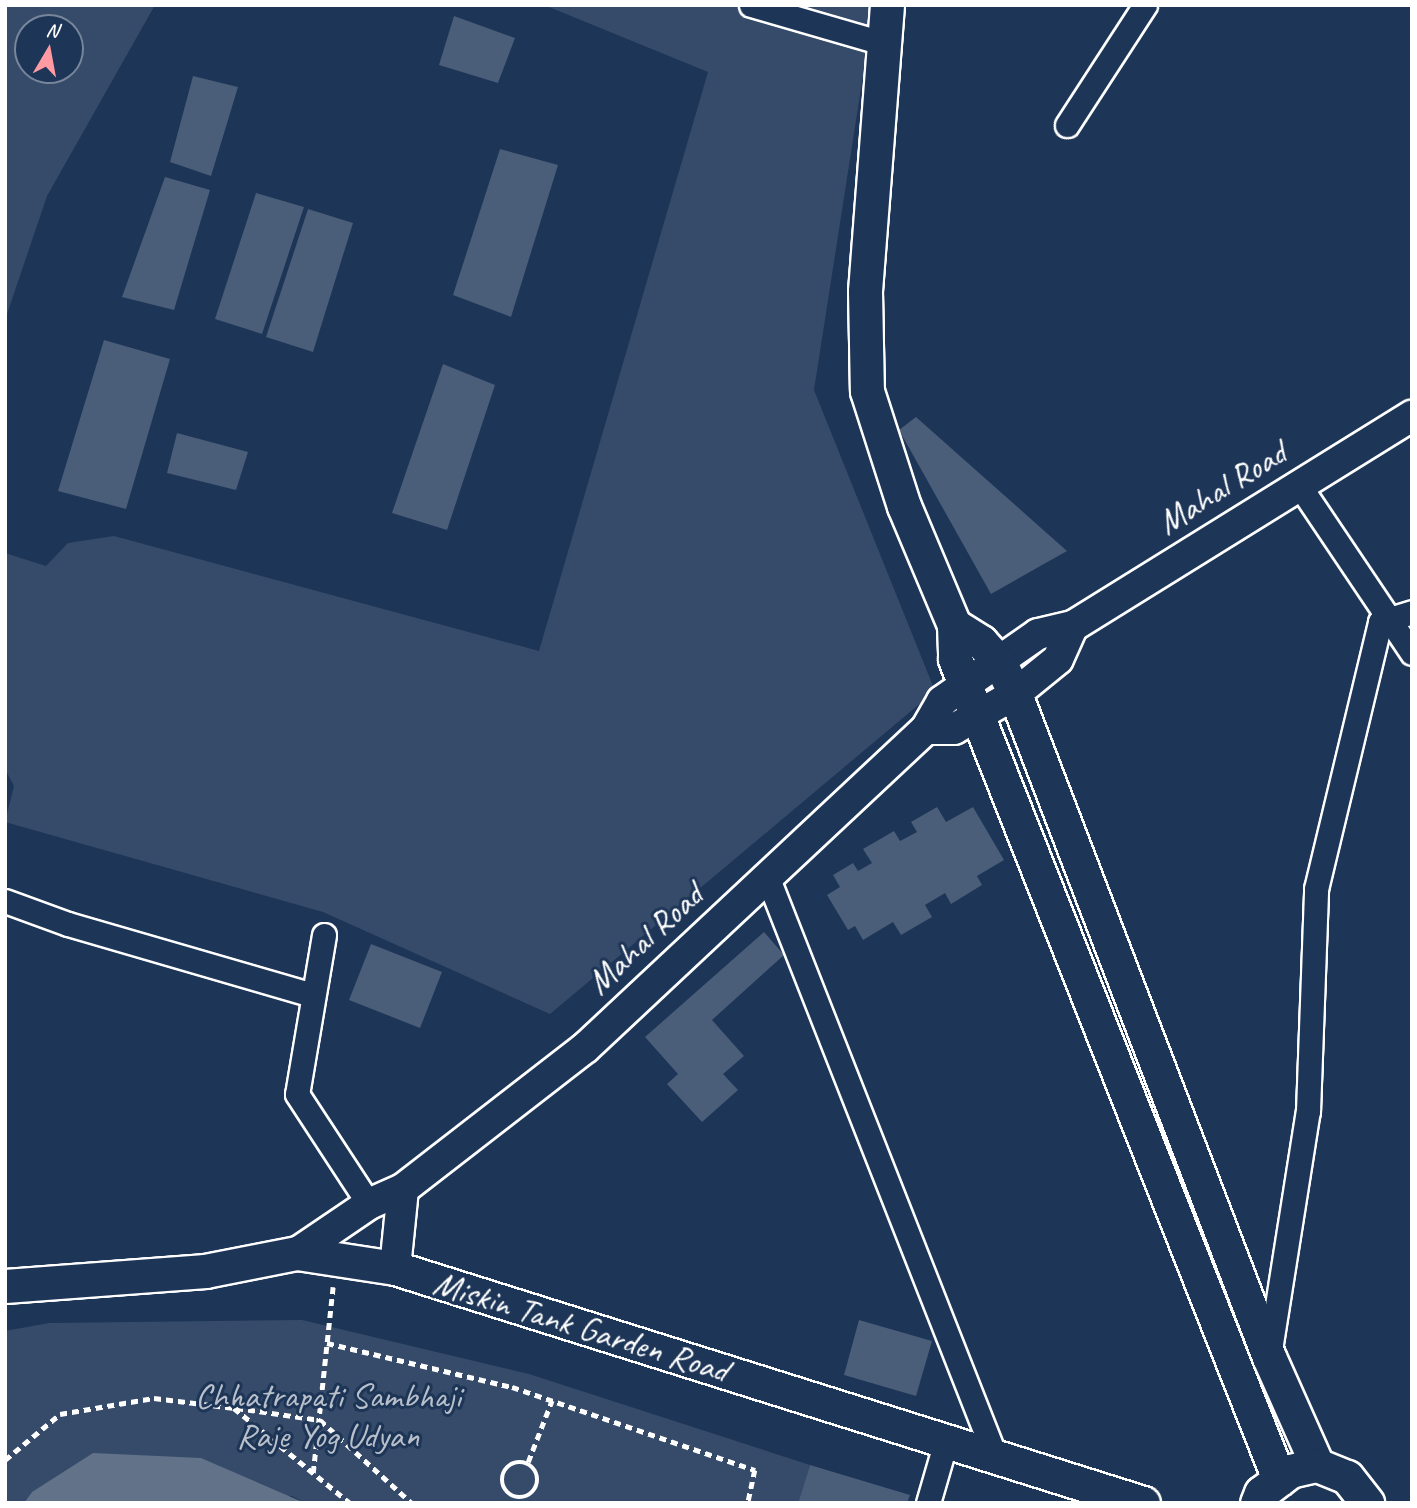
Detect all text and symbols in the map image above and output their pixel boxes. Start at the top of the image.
north arrow [14,14,84,84]
text: N [44,17,60,43]
street label: Mahal Road [1150,432,1294,544]
street label: Mahal Road [578,875,712,1003]
street label: Miskin Tank Garden Road [429,1262,733,1392]
park label: Chhatrapati Sambhaji Raje Yog Udyan [195,1375,461,1457]

